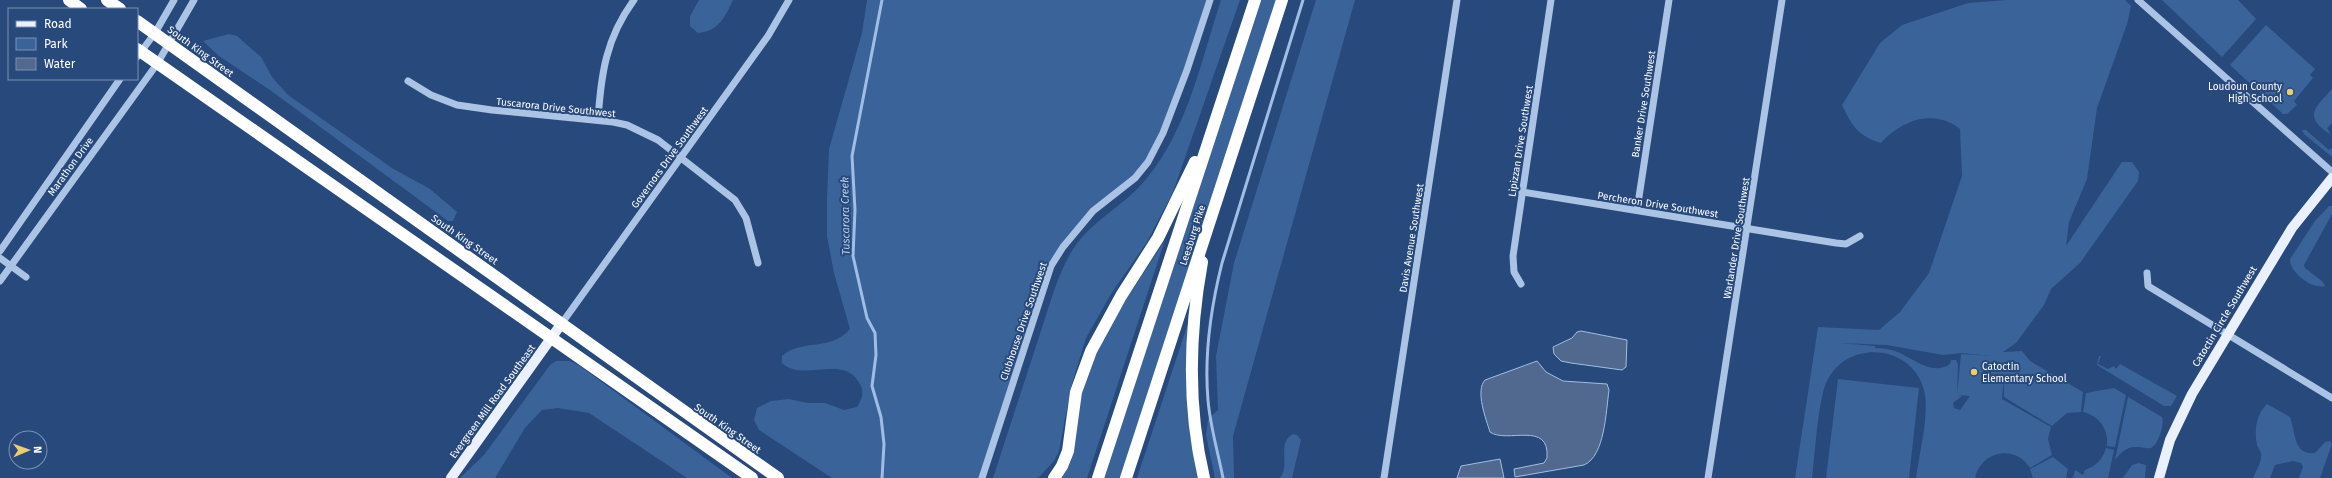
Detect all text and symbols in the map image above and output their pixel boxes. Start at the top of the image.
legend [8,8,138,80]
text: Road [44,17,72,31]
street label: South King Street [165,24,236,80]
text: Park [44,37,68,51]
street label: Banker Drive Southwest [1630,50,1658,158]
text: Water [44,57,76,71]
place label: Loudoun County High School [2208,81,2282,105]
street label: Lipizzan Drive Southwest [1506,84,1536,198]
marker: Loudoun County High School [2285,87,2295,97]
street label: Tuscarora Drive Southwest [496,96,617,120]
street label: Governors Drive Southwest [629,104,711,211]
street label: Marathon Drive [46,135,96,198]
street label: Warlander Drive Southwest [1721,176,1753,300]
water label: Tuscarora Creek [838,177,853,255]
street label: Davis Avenue Southwest [1397,183,1427,293]
street label: Percheron Drive Southwest [1597,190,1719,221]
street label: Leesburg Pike [1178,204,1208,267]
street label: South King Street [429,212,500,268]
street label: Clubhouse Drive Southwest [998,260,1050,382]
street label: Catoctin Circle Southwest [2190,264,2260,369]
street label: Evergreen Mill Road Southeast [447,342,538,461]
place label: Catoctin Elementary School [1982,361,2067,385]
marker: Catoctin Elementary School [1969,367,1979,377]
street label: South King Street [692,401,763,457]
north arrow [8,430,48,470]
text: N [31,446,44,454]

